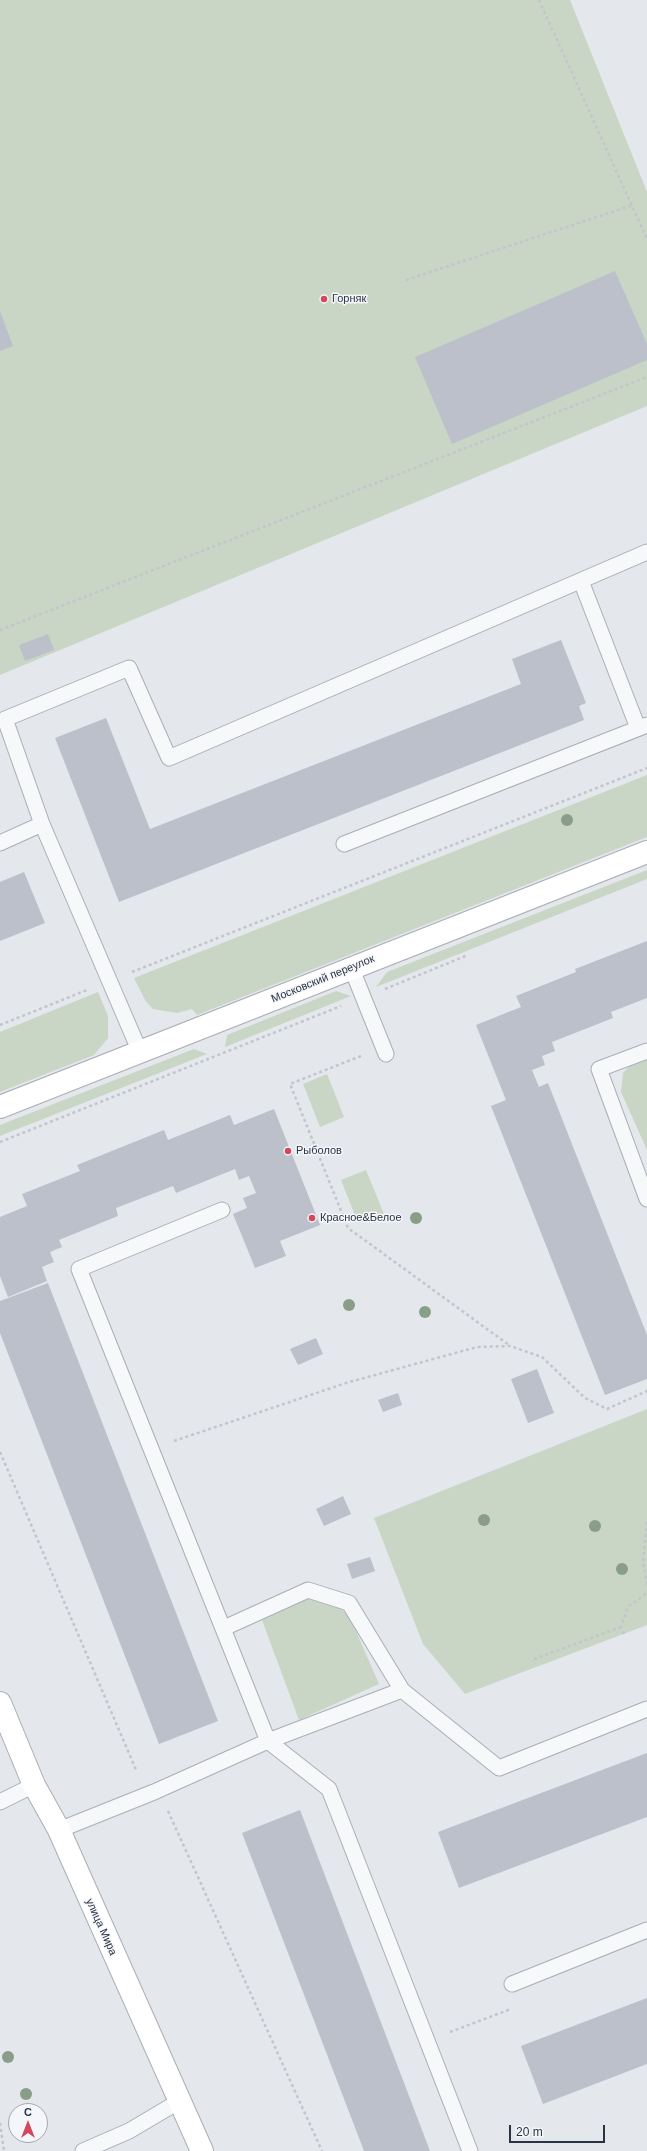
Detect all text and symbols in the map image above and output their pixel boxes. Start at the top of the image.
place label: Горняк [332,292,366,306]
marker: Горняк [319,294,329,304]
street label: Московский переулок [269,952,377,1006]
place label: Рыболов [296,1144,342,1158]
marker: Рыболов [283,1146,293,1156]
place label: Красное&Белое [320,1211,402,1225]
marker: Красное&Белое [307,1213,317,1223]
street label: улица Мира [83,1897,119,1957]
north arrow [8,2103,48,2143]
text: С [24,2106,32,2118]
scale bar [511,2117,607,2143]
text: 20 m [516,2125,543,2139]

